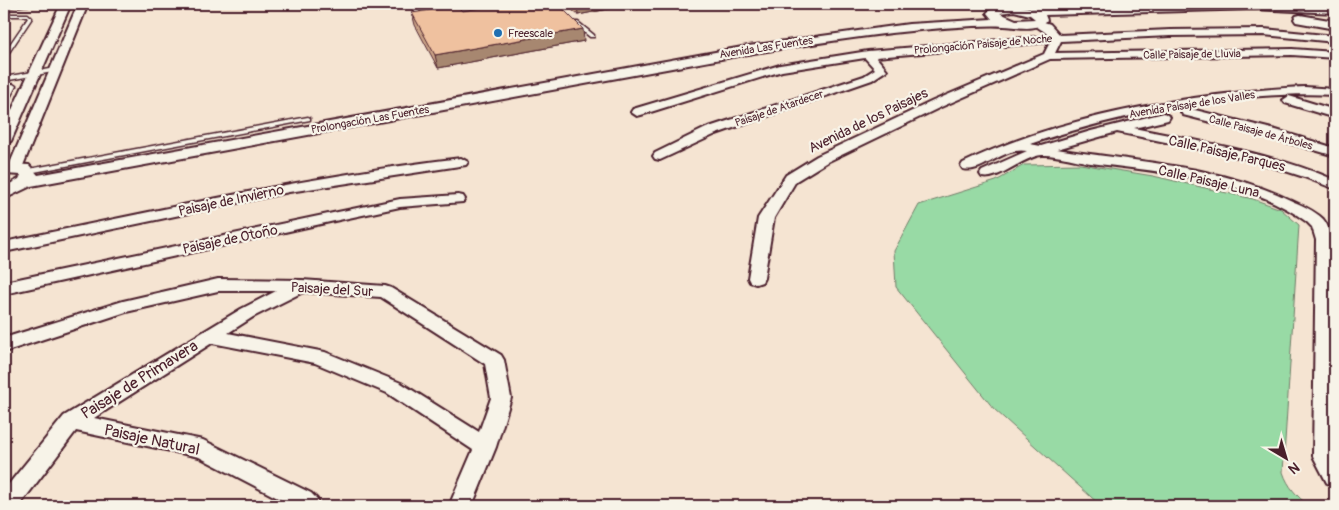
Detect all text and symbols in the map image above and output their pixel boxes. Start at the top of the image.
marker: Freescale [492,27,504,39]
place label: Freescale [508,27,553,40]
street label: Prolongación Paisaje de Noche [913,32,1053,57]
street label: Avenida Las Fuentes [718,34,814,61]
street label: Calle Paisaje de Lluvia [1143,47,1241,62]
street label: Avenida de los Paisajes [806,84,931,157]
street label: Paisaje de Atardecer [733,87,825,130]
street label: Avenida Paisaje de los Valles [1128,88,1256,121]
street label: Prolongación Las Fuentes [310,103,430,136]
street label: Calle Paisaje de Árboles [1208,112,1314,153]
street label: Calle Paisaje Parques [1167,132,1288,175]
street label: Calle Paisaje Luna [1157,162,1261,201]
street label: Paisaje de Invierno [177,181,286,220]
street label: Paisaje de Otoño [181,221,280,258]
street label: Paisaje del Sur [290,279,374,300]
street label: Paisaje de Primavera [77,336,202,424]
street label: Paisaje Natural [102,420,201,460]
north arrow [1262,432,1312,482]
text: N [1285,458,1303,477]

